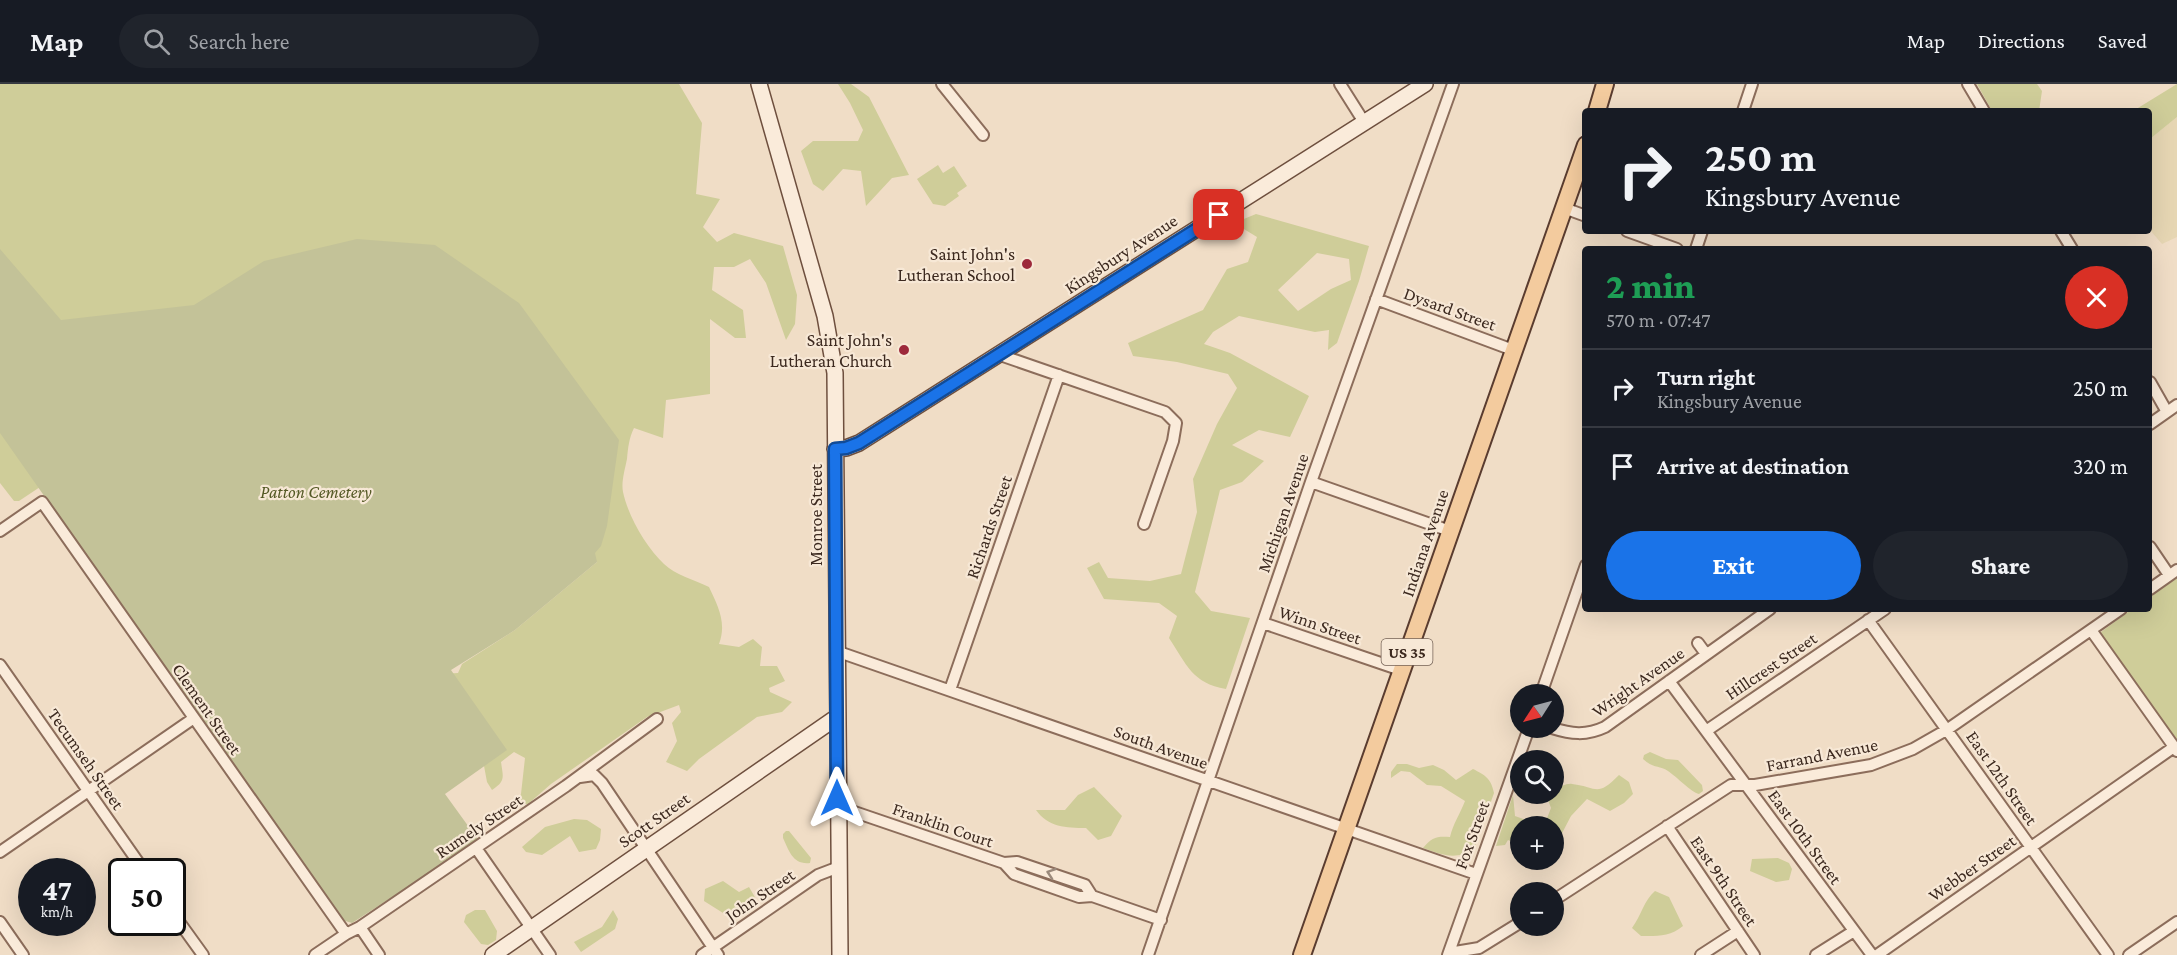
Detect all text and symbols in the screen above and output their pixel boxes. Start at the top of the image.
search box [119,14,539,68]
icon: search [140,25,173,58]
text: Map [30,26,83,57]
text: Search here [188,29,289,54]
text: Map [1907,29,1945,53]
text: Directions [1978,29,2065,53]
text: Saved [2098,29,2147,53]
icon: right [1606,132,1684,210]
text: 250 m [1705,133,1816,180]
text: Kingsbury Avenue [1705,182,1900,212]
pin [1193,189,1244,240]
icon: arrive [1202,198,1235,231]
street label: Kingsbury Avenue [1061,210,1181,298]
place label: Saint John's Lutheran School [898,244,1015,285]
marker: Saint John's Lutheran School [1020,257,1034,271]
text: 2 min [1606,266,1695,306]
button: close [2065,266,2128,329]
street label: Dysard Street [1401,283,1500,335]
text: 570 m · 07:47 [1606,309,1710,331]
place label: Saint John's Lutheran Church [770,330,892,371]
marker: Saint John's Lutheran Church [897,343,911,357]
text: Turn right [1657,365,1755,390]
icon: right [1606,372,1639,405]
text: 250 m [2073,376,2128,401]
text: Kingsbury Avenue [1657,390,1802,412]
icon: arrive [1606,450,1639,483]
street label: Michigan Avenue [1253,451,1313,575]
text: Arrive at destination [1657,454,1849,479]
text: 320 m [2073,454,2128,479]
street label: Monroe Street [806,463,826,566]
street label: Richards Street [962,472,1016,581]
park label: Patton Cemetery [260,482,372,502]
street label: Indiana Avenue [1397,487,1453,599]
button: Exit [1606,531,1861,600]
button: Share [1873,531,2128,600]
street label: Winn Street [1276,602,1365,649]
street label: Hillcrest Street [1721,628,1821,704]
road number: US 35 [1382,639,1432,665]
street label: Wright Avenue [1588,643,1688,721]
street label: Clement Street [168,660,246,759]
north arrow [1510,684,1564,738]
map controls [1510,684,1564,936]
street label: Tecumseh Street [44,705,129,814]
street label: South Avenue [1111,721,1211,773]
street label: East 12th Street [1962,727,2042,830]
street label: Farrand Avenue [1765,734,1880,776]
button: search [1510,750,1564,804]
position arrow [805,766,869,830]
street label: East 10th Street [1764,786,1847,889]
street label: Scott Street [615,788,694,852]
street label: Rumely Street [432,789,527,862]
street label: Fox Street [1450,797,1494,872]
street label: Franklin Court [890,798,997,852]
button: + [1510,816,1564,870]
street label: Webber Street [1925,830,2020,905]
street label: East 9th Street [1686,832,1762,931]
speed limit sign: 50 [108,858,186,936]
street label: John Street [720,864,799,927]
one-way arrow [1046,868,1057,881]
text: 47 [42,873,72,906]
button: − [1510,882,1564,936]
text: km/h [41,904,73,920]

